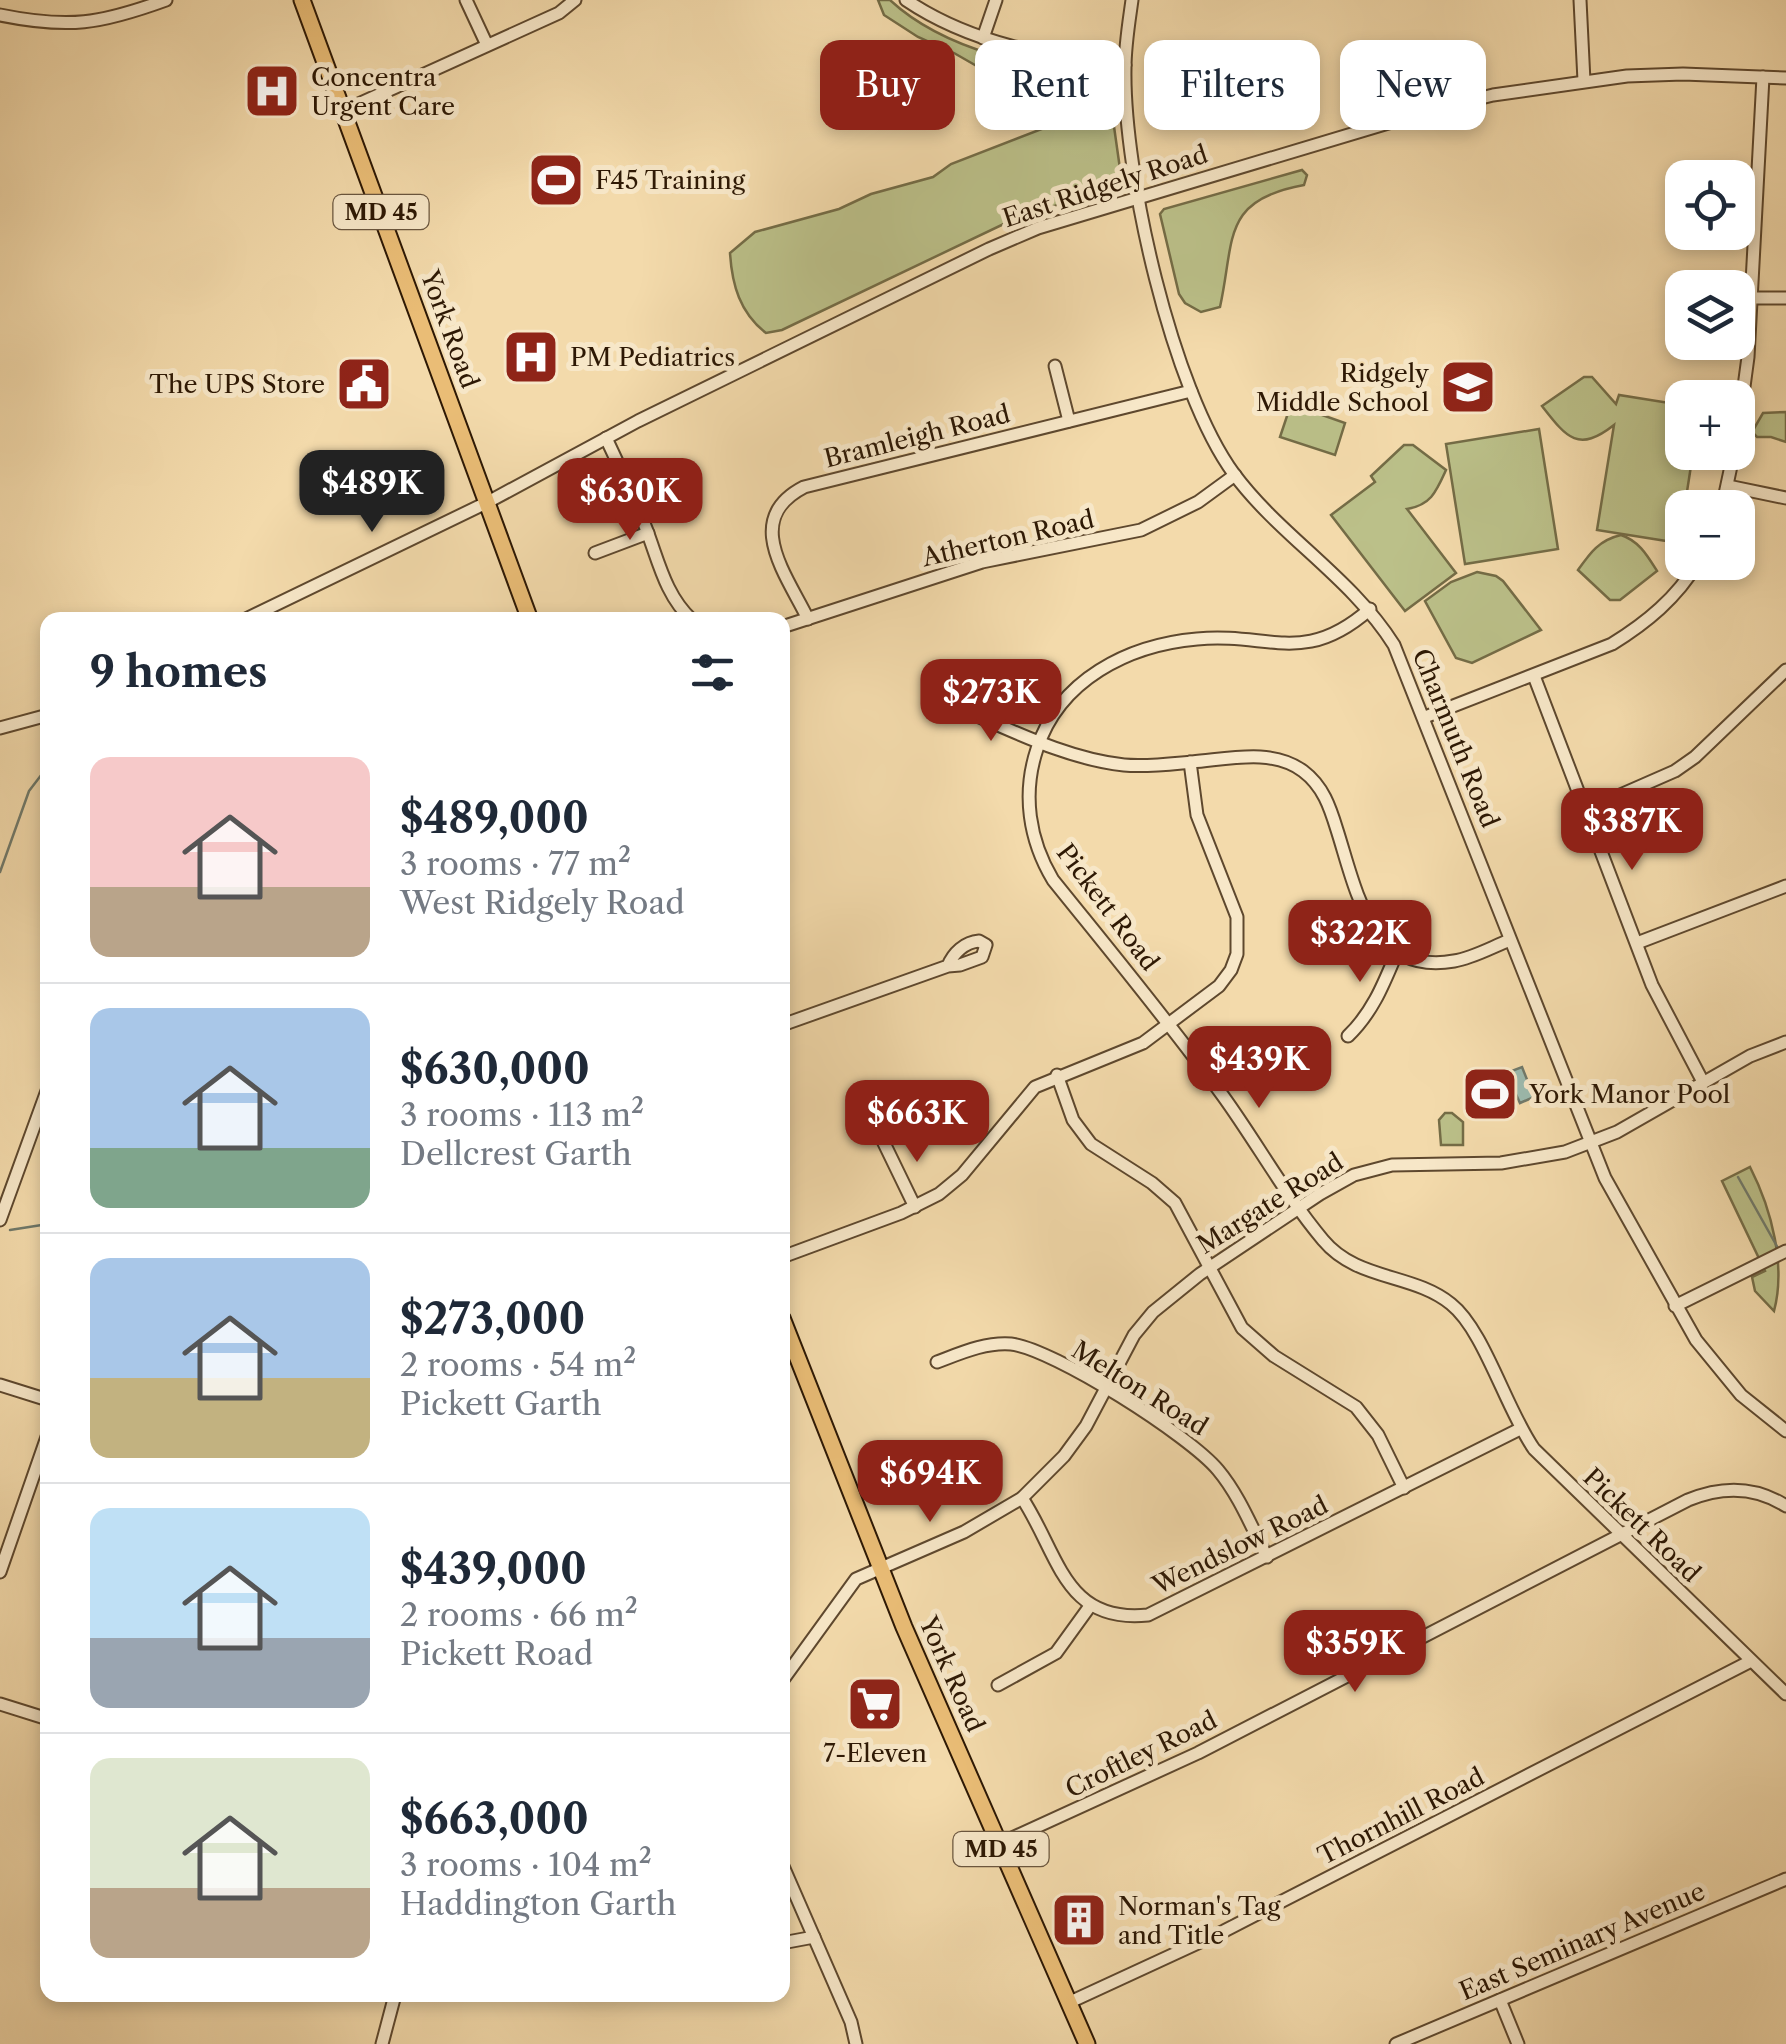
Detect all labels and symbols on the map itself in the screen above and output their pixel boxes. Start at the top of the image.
hospital icon: Concentra Urgent Care [242,61,302,121]
place label: Concentra Urgent Care [311,62,455,122]
street label: East Ridgely Road [999,139,1212,234]
sports icon: F45 Training [526,150,586,210]
place label: F45 Training [595,165,746,196]
road number: MD 45 [334,195,428,229]
street label: York Road [414,265,485,392]
hospital icon: PM Pediatrics [501,327,561,387]
place label: PM Pediatrics [570,342,735,373]
public building icon: The UPS Store [334,354,394,414]
school or university icon: Ridgely Middle School [1438,357,1498,417]
place label: Ridgely Middle School [1256,358,1430,418]
place label: The UPS Store [149,369,325,400]
street label: Bramleigh Road [821,398,1013,475]
pin: $489K [302,450,442,535]
pin: $630K [560,458,700,543]
street label: Atherton Road [918,504,1097,574]
street label: Charmuth Road [1406,644,1506,832]
pin: $273K [921,659,1061,744]
pin: $387K [1562,788,1702,873]
street label: Pickett Road [1050,838,1165,977]
pin: $322K [1290,900,1430,985]
pin: $439K [1189,1026,1329,1111]
sports icon: York Manor Pool [1460,1064,1520,1124]
place label: York Manor Pool [1528,1079,1730,1110]
pin: $663K [847,1080,987,1165]
street label: Margate Road [1192,1146,1349,1261]
street label: Melton Road [1066,1334,1213,1442]
pin: $694K [860,1440,1000,1525]
street label: Pickett Road [1577,1462,1707,1589]
street label: Wendslow Road [1146,1490,1333,1602]
pin: $359K [1285,1610,1425,1695]
street label: York Road [912,1611,991,1737]
supermarket icon: 7-Eleven [845,1674,905,1734]
street label: Croftley Road [1060,1704,1222,1804]
place label: 7-Eleven [823,1738,927,1769]
street label: Thornhill Road [1313,1761,1490,1872]
road number: MD 45 [954,1832,1048,1866]
street label: East Seminary Avenue [1455,1876,1710,2007]
building icon: Norman's Tag and Title [1049,1890,1109,1950]
place label: Norman's Tag and Title [1118,1891,1281,1951]

